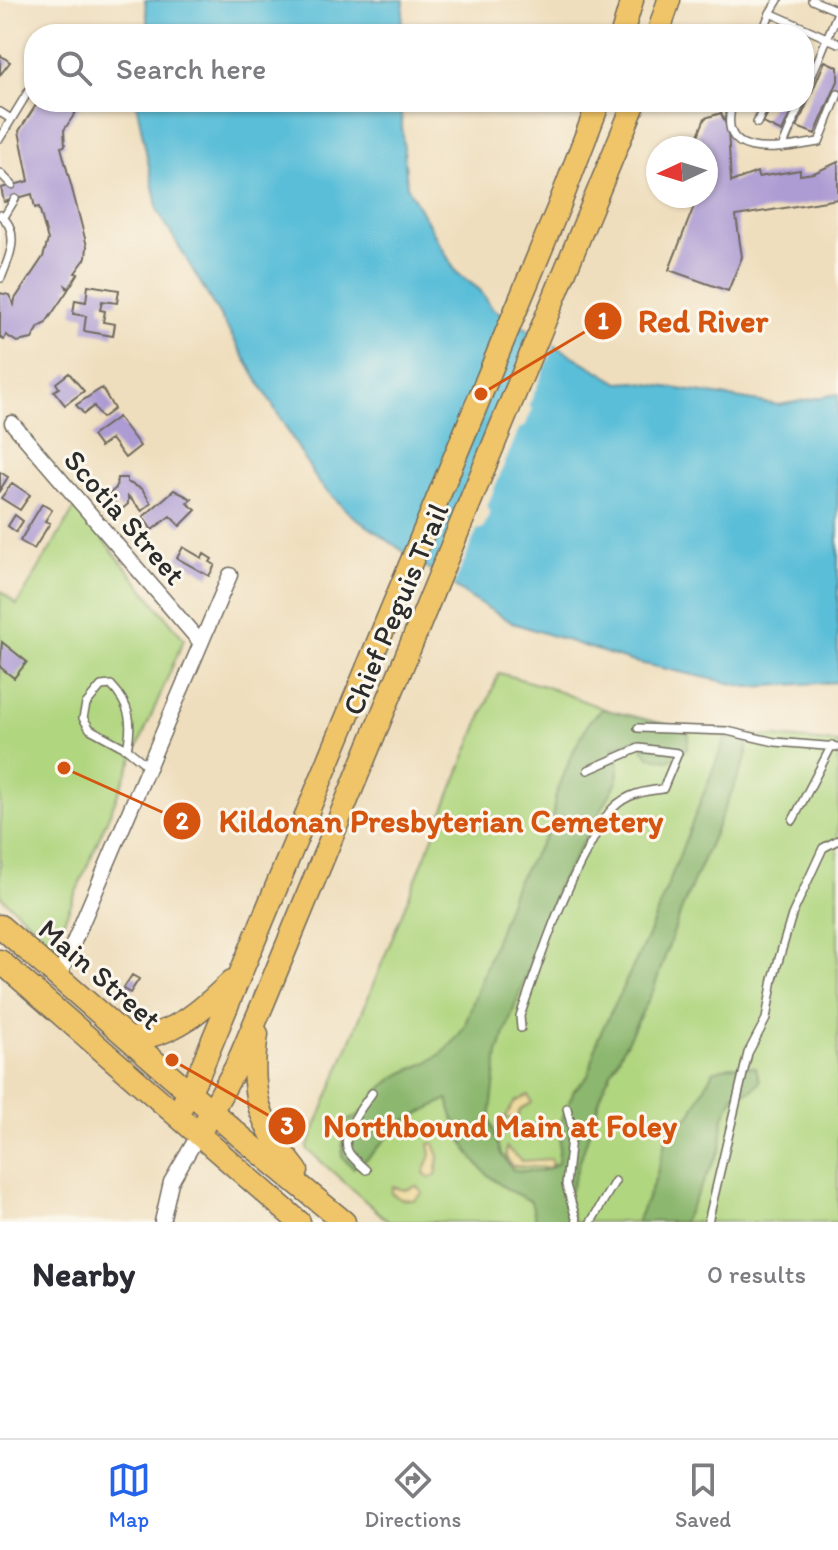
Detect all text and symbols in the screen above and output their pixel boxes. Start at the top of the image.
search box [24,24,814,112]
icon: search [52,46,96,90]
text: Search here [116,50,266,87]
north arrow [646,136,718,208]
callout: Red River [583,293,784,349]
text: Red River [638,302,769,340]
text: 1 [597,306,609,335]
street label: Scotia Street [56,442,194,592]
street label: Chief Peguis Trail [334,497,457,721]
callout: Kildonan Presbyterian Cemetery [162,793,680,849]
text: Kildonan Presbyterian Cemetery [219,802,664,840]
text: 2 [176,806,189,835]
street label: Main Street [31,911,169,1037]
callout: Northbound Main at Foley [267,1098,693,1154]
text: Northbound Main at Foley [323,1107,678,1145]
text: 3 [280,1111,294,1140]
text: Nearby [32,1254,135,1295]
text: 0 results [707,1258,806,1290]
tab: Map [107,1458,151,1533]
tab: Directions [365,1458,461,1533]
tab: Saved [675,1458,731,1533]

